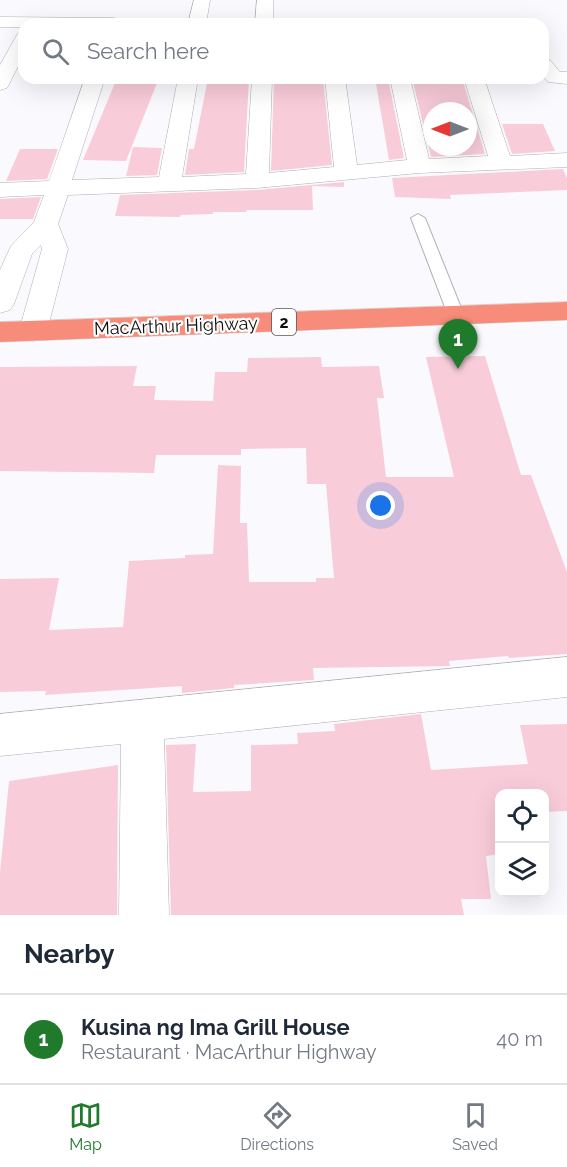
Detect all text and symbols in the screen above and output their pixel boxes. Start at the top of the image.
search box [18,18,549,84]
icon: search [39,35,72,68]
text: Search here [87,38,209,64]
north arrow [423,102,477,156]
road number: 2 [272,309,296,335]
street label: MacArthur Highway [94,312,258,339]
pin: 1 [438,320,478,369]
your location [366,491,395,520]
map controls [495,789,549,897]
button: locate [495,789,549,843]
button: layers [495,843,549,897]
text: Nearby [24,939,114,969]
text: Kusina ng Ima Grill House [81,1014,350,1040]
text: 1 [39,1027,48,1051]
text: 40 m [496,1027,543,1051]
text: Restaurant · MacArthur Highway [81,1040,377,1064]
tab: Map [69,1099,102,1154]
tab: Directions [240,1099,314,1154]
tab: Saved [452,1099,498,1154]

